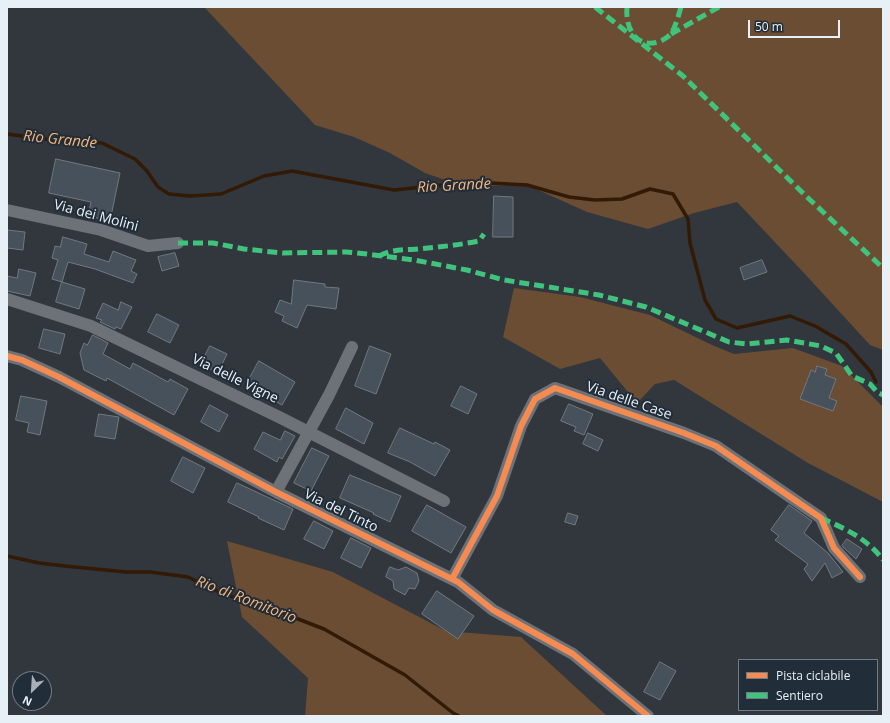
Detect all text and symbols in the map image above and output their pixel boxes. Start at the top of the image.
scale bar [750,12,842,38]
text: 50 m [755,18,783,35]
water label: Rio Grande [22,127,98,153]
water label: Rio Grande [417,175,491,197]
street label: Via dei Molini [52,197,140,235]
street label: Via delle Vigne [189,351,281,407]
street label: Via delle Case [584,379,674,423]
street label: Via del Tinto [301,486,381,536]
water label: Rio di Romitorio [193,573,299,627]
legend [738,659,878,711]
text: Pista ciclabile [776,667,850,684]
north arrow [12,671,52,711]
text: Sentiero [776,687,823,704]
text: N [20,693,34,710]

